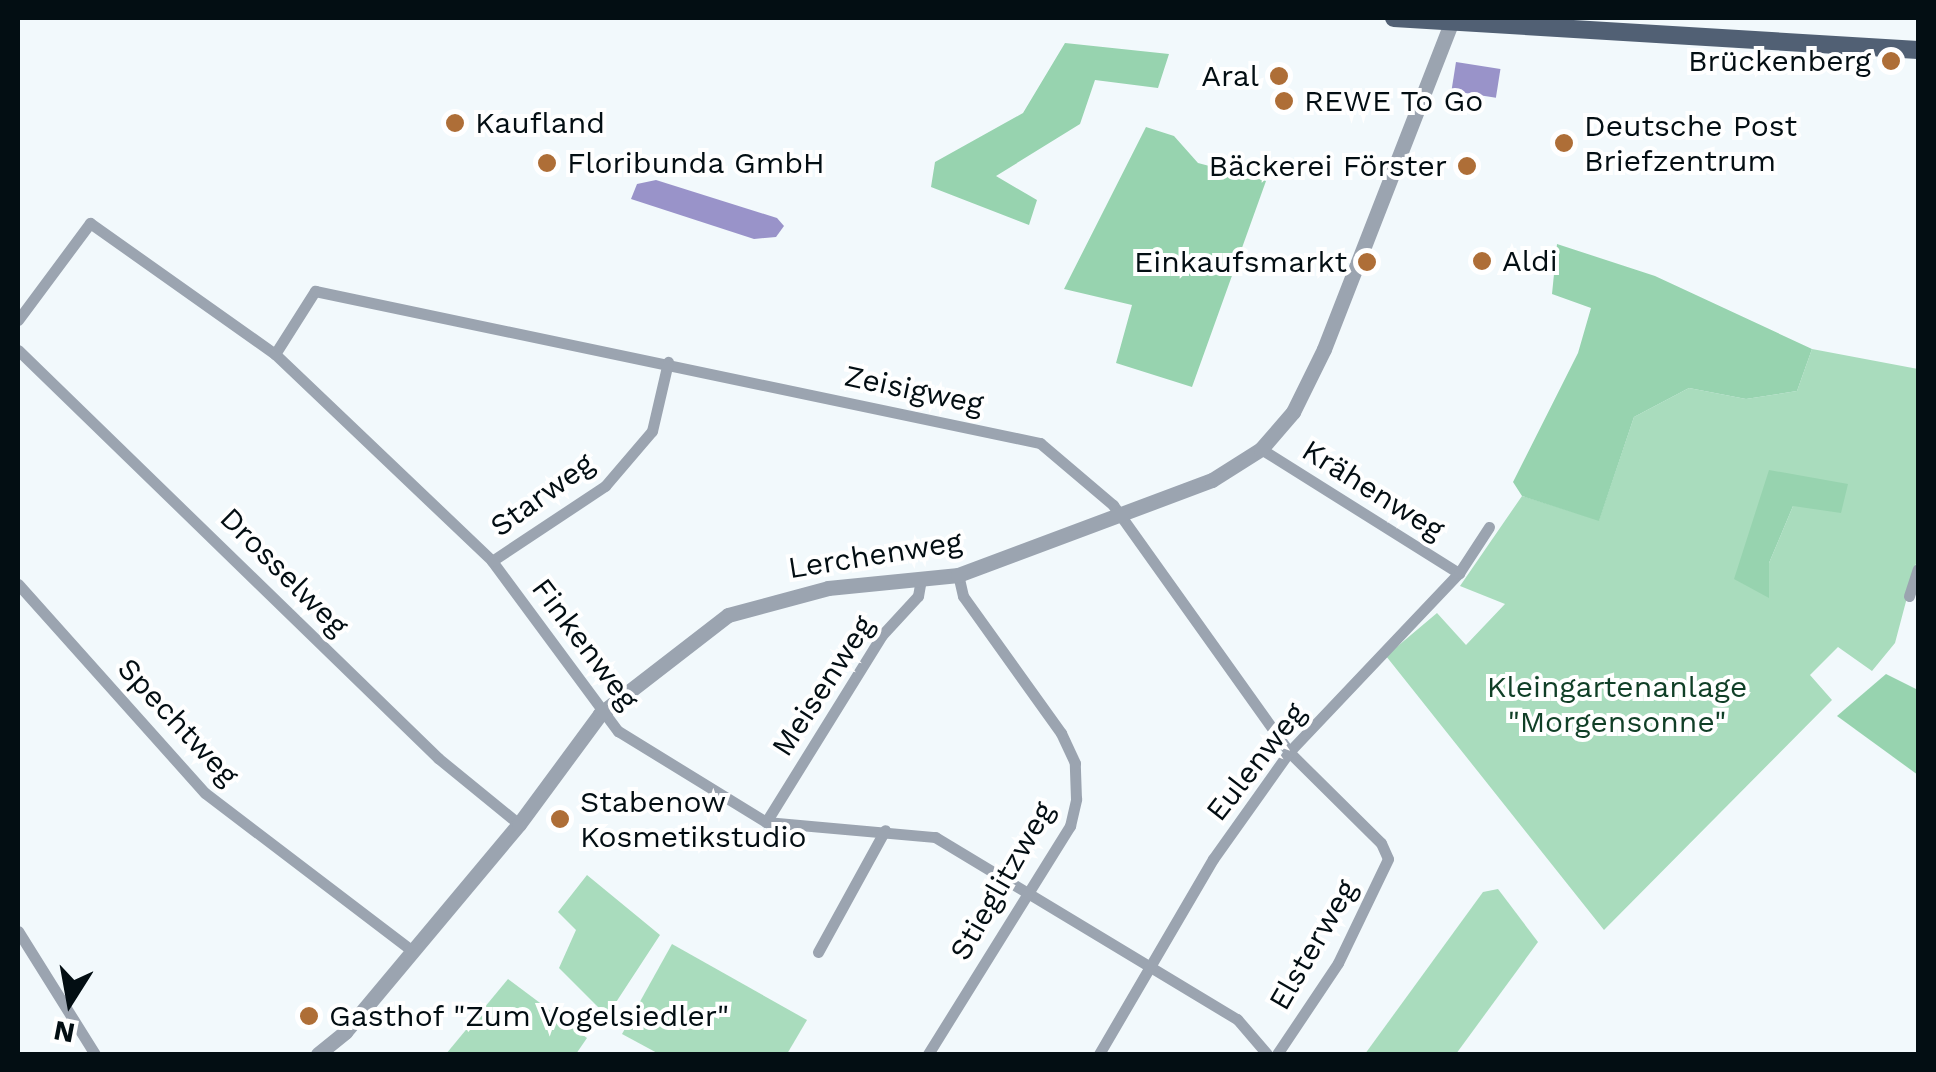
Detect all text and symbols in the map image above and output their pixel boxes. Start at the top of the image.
place label: Brückenberg [1688,43,1871,79]
marker: Brückenberg [1880,50,1902,72]
place label: Aral [1201,58,1259,94]
marker: Aral [1268,65,1290,87]
place label: REWE To Go [1304,83,1484,119]
marker: REWE To Go [1273,90,1295,112]
place label: Kaufland [475,105,605,141]
place label: Deutsche Post Briefzentrum [1584,108,1797,178]
marker: Kaufland [444,112,466,134]
marker: Deutsche Post Briefzentrum [1553,132,1575,154]
place label: Floribunda GmbH [567,145,825,181]
place label: Bäckerei Förster [1208,148,1447,184]
marker: Floribunda GmbH [536,152,558,174]
marker: Bäckerei Förster [1456,155,1478,177]
place label: Aldi [1502,243,1558,279]
place label: Einkaufsmarkt [1134,244,1347,280]
marker: Aldi [1471,250,1493,272]
marker: Einkaufsmarkt [1356,251,1378,273]
street label: Zeisigweg [841,358,987,422]
street label: Krähenweg [1295,432,1451,548]
street label: Starweg [483,445,601,545]
street label: Drosselweg [212,500,356,644]
street label: Lerchenweg [786,523,964,587]
street label: Finkenweg [524,571,646,717]
street label: Meisenweg [764,609,882,763]
street label: Spechtweg [110,651,246,793]
park label: Kleingartenanlage "Morgensonne" [1487,669,1747,740]
street label: Eulenweg [1199,696,1313,828]
place label: Stabenow Kosmetikstudio [580,784,807,854]
street label: Stieglitzweg [942,795,1062,967]
marker: Stabenow Kosmetikstudio [549,808,571,830]
street label: Elsterweg [1261,874,1365,1016]
north arrow [20,952,120,1052]
place label: Gasthof "Zum Vogelsiedler" [329,998,731,1034]
marker: Gasthof "Zum Vogelsiedler" [298,1005,320,1027]
text: N [51,1014,78,1050]

